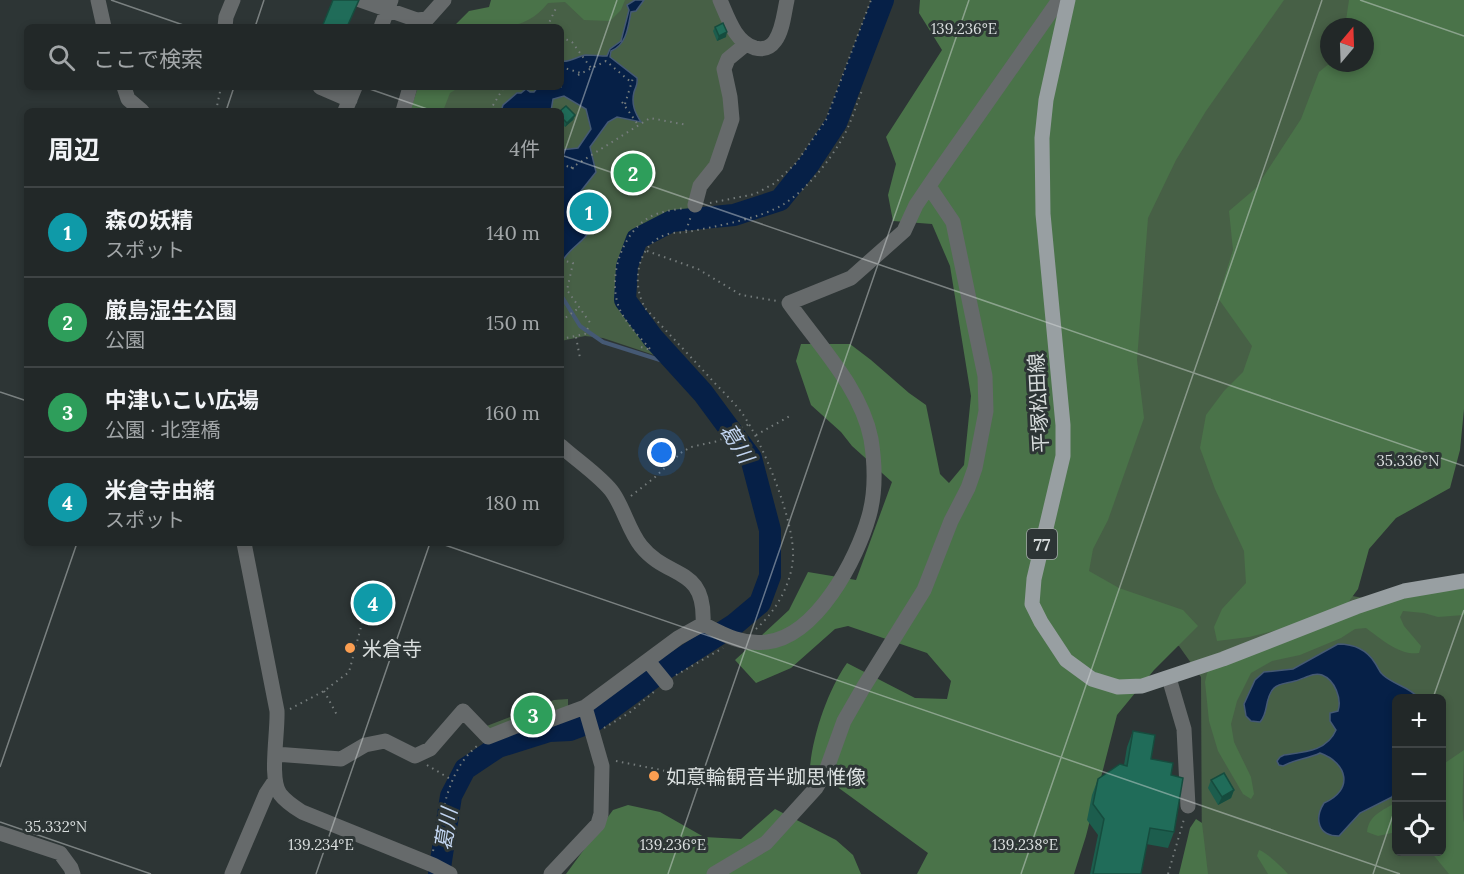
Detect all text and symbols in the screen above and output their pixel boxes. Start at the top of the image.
north arrow [1320,18,1374,72]
text: 139.236°E [931,19,997,38]
search box [24,24,564,90]
icon: search [45,41,78,74]
text: ここで検索 [93,45,203,73]
text: 周辺 [48,133,100,166]
text: 4件 [509,136,540,161]
pin: 2 [614,150,652,195]
pin: 1 [570,190,608,234]
text: 森の妖精 [105,206,193,234]
text: 1 [63,220,72,245]
text: 140 m [486,220,540,245]
text: スポット [105,237,185,262]
text: 厳島湿生公園 [105,296,237,324]
text: 2 [62,310,73,335]
text: 150 m [486,310,540,335]
text: 公園 [105,327,145,352]
street label: 平塚松田線 [1023,352,1053,454]
text: 中津いこい広場 [105,386,259,414]
text: 3 [62,400,73,425]
text: 160 m [486,400,540,425]
text: 公園 · 北窪橋 [105,417,221,442]
water label: 葛川 [714,418,761,470]
your location [647,438,676,467]
text: 35.336°N [1376,451,1440,470]
text: 米倉寺由緒 [105,476,215,504]
text: 4 [62,490,73,515]
text: 180 m [486,490,540,515]
text: スポット [105,507,185,532]
road number: 77 [1027,529,1057,559]
pin: 4 [354,580,392,626]
place label: 米倉寺 [362,636,422,661]
marker: 米倉寺 [343,641,357,655]
pin: 3 [514,692,552,738]
map controls [1392,694,1446,856]
button: + [1392,694,1446,748]
button: − [1392,748,1446,802]
place label: 如意輪観音半跏思惟像 [666,764,866,789]
marker: 如意輪観音半跏思惟像 [647,769,661,783]
button: locate [1392,802,1446,856]
water label: 葛川 [429,804,463,852]
text: 35.332°N [25,817,87,836]
text: 139.234°E [288,835,354,854]
text: 139.236°E [640,835,706,854]
text: 139.238°E [992,835,1058,854]

